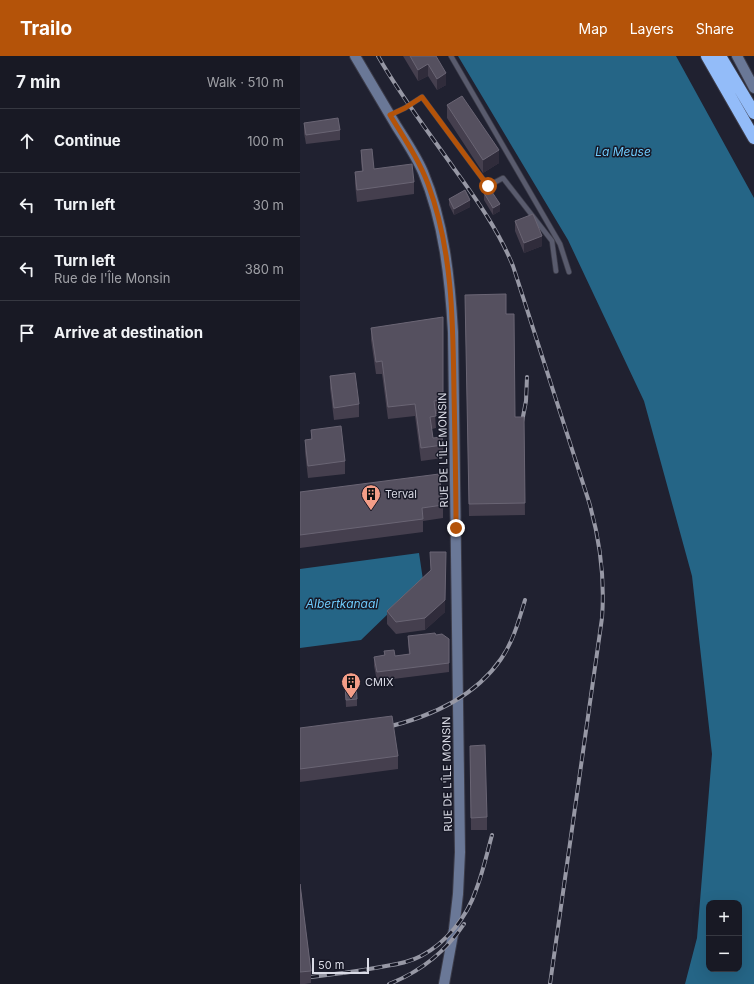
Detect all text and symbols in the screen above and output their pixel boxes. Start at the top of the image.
text: Trailo [20,17,72,40]
text: Map [579,20,608,37]
text: Layers [630,20,674,37]
text: Share [696,20,734,37]
text: 7 min [16,72,61,92]
text: Walk · 510 m [207,74,284,90]
icon: ahead [16,130,38,152]
text: Continue [54,131,121,150]
text: 100 m [247,133,284,149]
water label: La Meuse [595,144,651,159]
route start [479,177,497,195]
icon: left [16,194,38,216]
text: Turn left [54,195,115,214]
text: 30 m [253,197,284,213]
text: Turn left [54,251,115,270]
icon: left [16,258,38,280]
text: 380 m [245,261,284,277]
text: Rue de l'Île Monsin [54,270,170,286]
icon: arrive [16,322,38,344]
text: Arrive at destination [54,323,203,342]
street label: RUE DE L'ÎLE MONSIN [435,392,451,508]
building icon: Terval [360,483,382,511]
place label: Terval [385,487,417,501]
route end [447,519,465,537]
water label: Albertkanaal [305,596,378,611]
building icon: CMIX [340,671,362,699]
place label: CMIX [365,675,394,689]
street label: RUE DE L'ÎLE MONSIN [439,716,455,832]
map controls [706,900,742,972]
button: + [706,900,742,936]
button: − [706,936,742,972]
scale bar [312,956,369,975]
text: 50 m [318,958,344,972]

